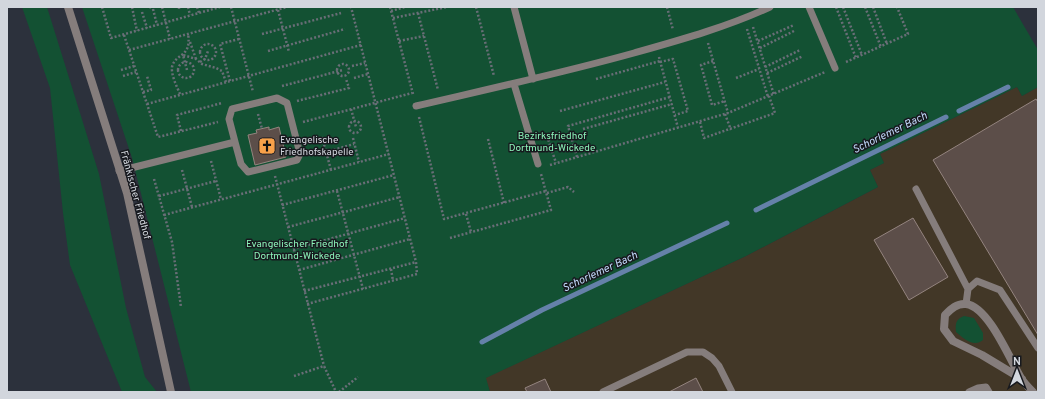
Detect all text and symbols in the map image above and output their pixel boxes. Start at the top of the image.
water label: Schorlemer Bach [850,109,930,157]
park label: Bezirksfriedhof Dortmund-Wickede [509,130,595,155]
place label: Evangelische Friedhofskapelle [280,134,354,159]
church icon: Evangelische Friedhofskapelle [257,136,277,156]
street label: Fränkischer Friedhof [117,149,153,241]
park label: Evangelischer Friedhof Dortmund-Wickede [246,238,349,263]
water label: Schorlemer Bach [560,248,640,296]
north arrow [997,351,1037,391]
text: N [1013,355,1021,369]

